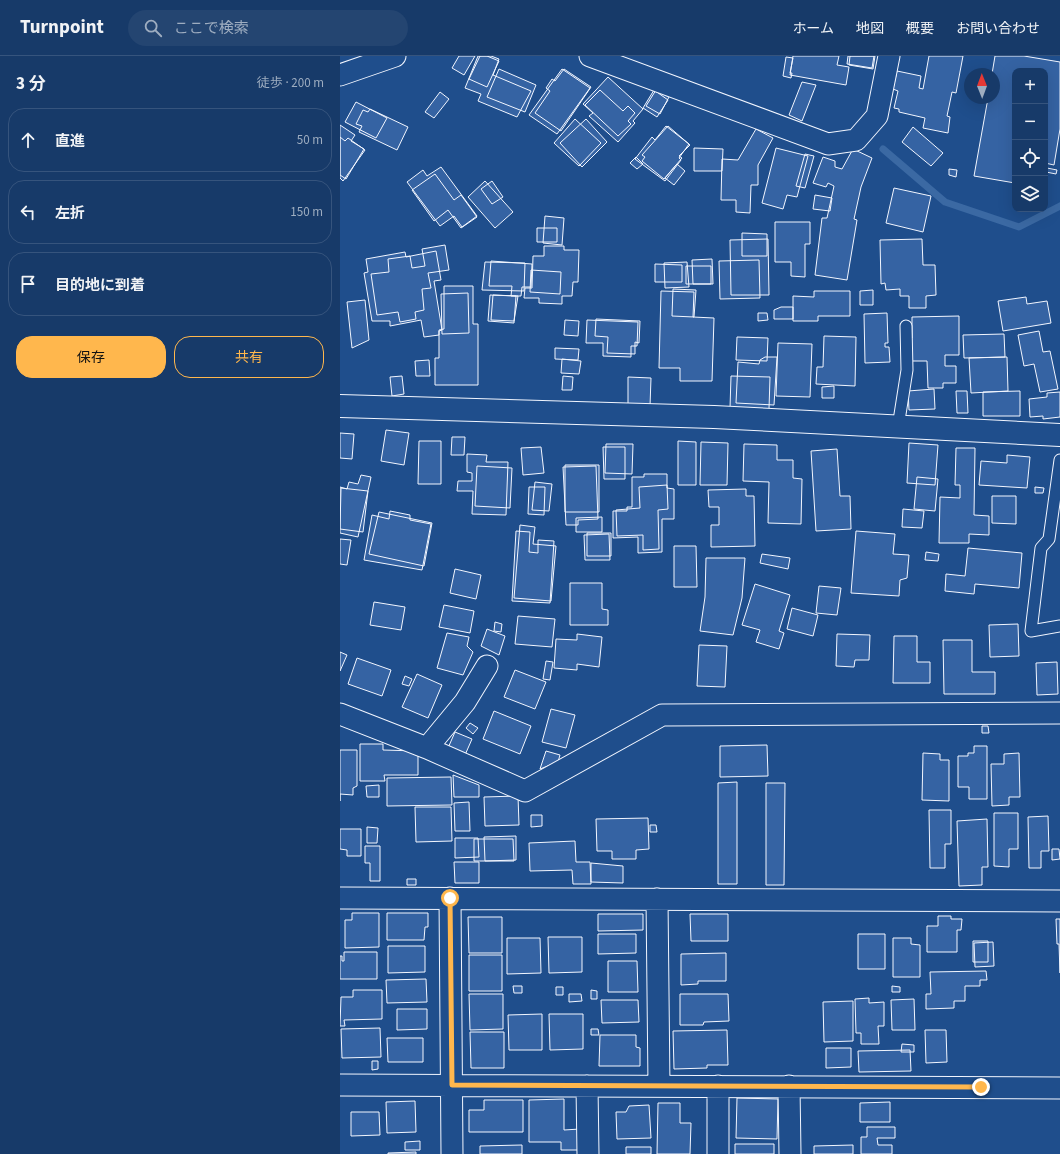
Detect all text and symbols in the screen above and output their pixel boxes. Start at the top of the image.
search box [128,10,408,46]
text: Turnpoint [20,14,104,41]
icon: search [142,17,164,39]
text: ここで検索 [174,18,249,39]
text: ホーム [792,19,834,39]
text: 地図 [856,19,884,39]
text: 概要 [906,19,934,39]
text: お問い合わせ [956,19,1040,39]
north arrow [964,68,1000,104]
map controls [1012,68,1048,212]
button: + [1012,68,1048,104]
text: 3 分 [16,72,45,96]
text: 徒歩 · 200 m [257,74,324,92]
button: − [1012,104,1048,140]
icon: ahead [17,129,39,151]
text: 直進 [55,131,85,152]
text: 50 m [297,131,323,149]
button: locate [1012,140,1048,176]
button: layers [1012,176,1048,212]
icon: left [17,201,39,223]
text: 左折 [55,203,85,224]
text: 150 m [290,203,323,221]
icon: arrive [17,273,39,295]
text: 目的地に到着 [55,275,145,296]
button: 保存 [16,336,166,378]
button: 共有 [174,336,324,378]
route start [441,889,459,907]
route end [972,1078,990,1096]

